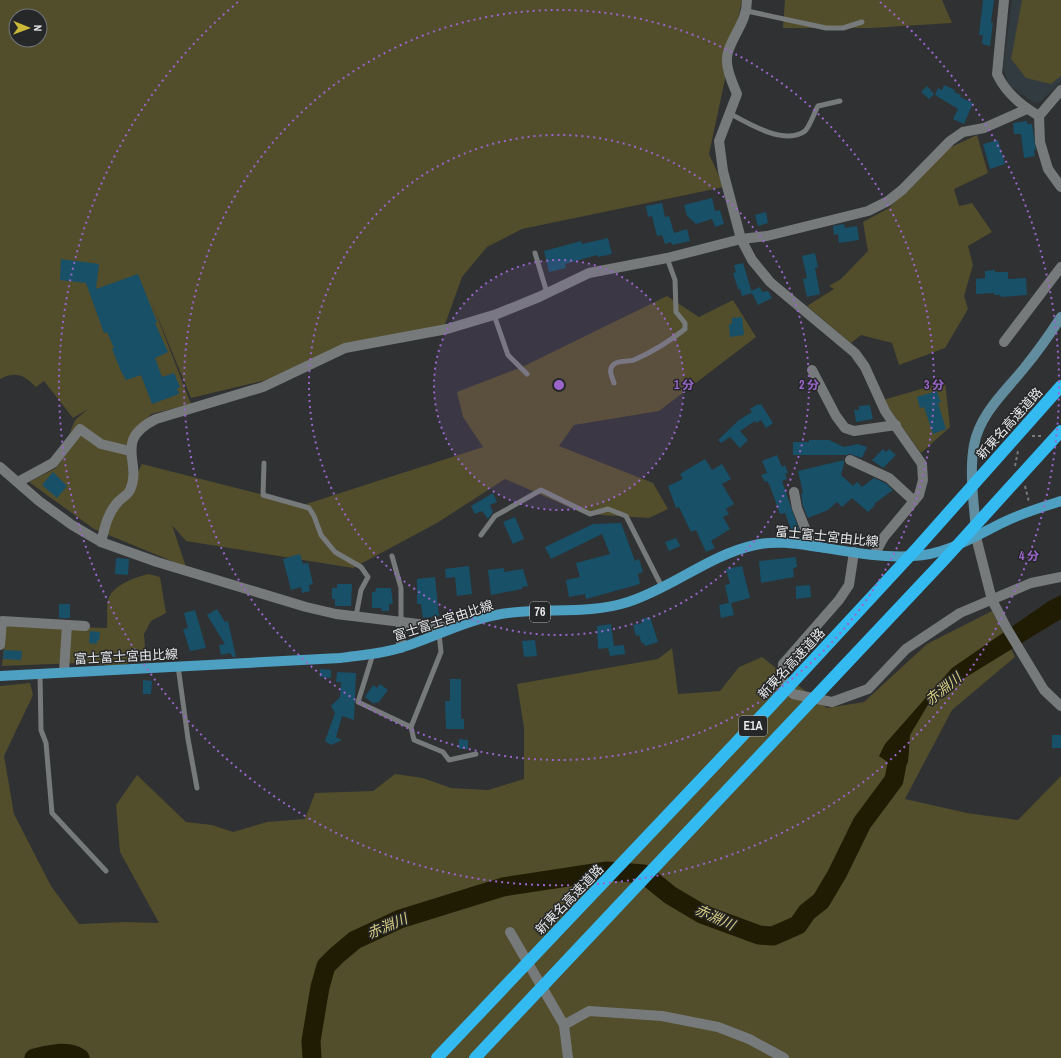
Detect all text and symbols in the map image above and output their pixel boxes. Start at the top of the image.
north arrow [8,8,48,48]
text: N [31,25,45,32]
text: 1 分 [674,377,694,393]
text: 2 分 [799,377,819,393]
text: 3 分 [924,377,944,393]
centre of rings [552,378,566,392]
street label: 新東名高速道路 [973,384,1046,463]
street label: 富士富士宮由比線 [774,523,880,550]
text: 4 分 [1019,548,1039,564]
street label: 富士富士宮由比線 [391,596,495,645]
road number: 76 [530,602,550,622]
street label: 新東名高速道路 [754,624,829,702]
street label: 富士富士宮由比線 [74,645,178,668]
water label: 赤淵川 [921,668,967,709]
road number: E1A [739,716,767,736]
street label: 新東名高速道路 [532,861,607,938]
water label: 赤淵川 [692,900,740,935]
water label: 赤淵川 [364,909,412,942]

